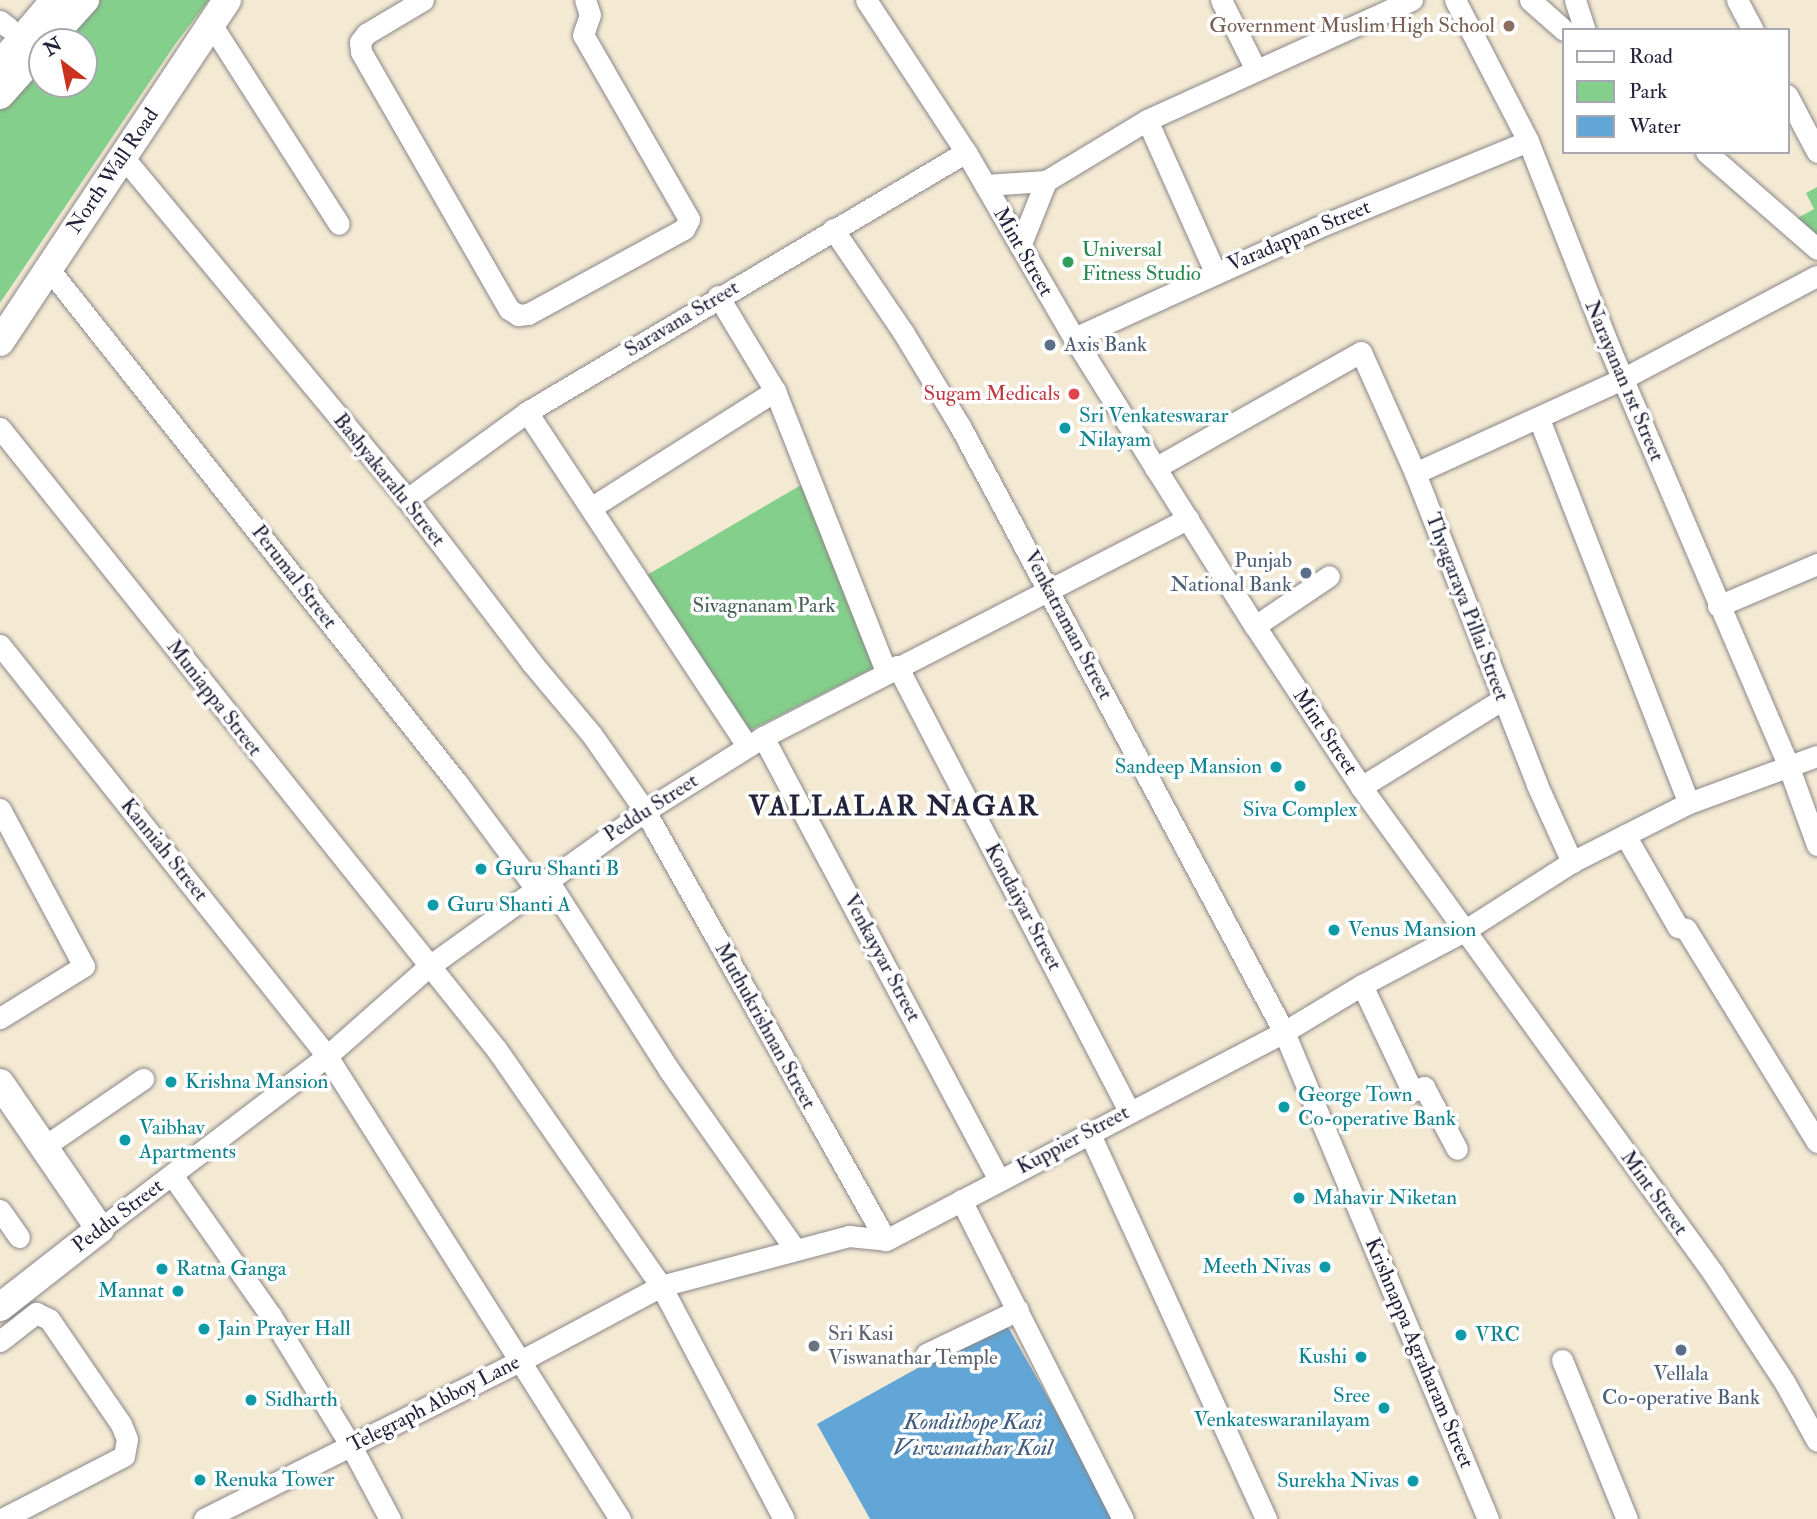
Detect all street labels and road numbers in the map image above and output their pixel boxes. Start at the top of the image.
street label: North Wall Road [62,104,164,238]
street label: Varadappan Street [1224,195,1374,277]
street label: Mint Street [987,203,1059,301]
street label: Saravana Street [620,275,744,363]
street label: Narayanan 1st Street [1579,297,1669,465]
street label: Bashyakaralu Street [328,408,450,552]
street label: Thyagaraya Pillai Street [1420,509,1514,705]
street label: Perumal Street [246,520,342,634]
street label: Venkatraman Street [1018,546,1118,704]
street label: Muniappa Street [161,635,267,761]
street label: Mint Street [1287,684,1363,780]
street label: Peddu Street [599,768,703,848]
street label: Kanniah Street [115,793,213,907]
street label: Kondaiyar Street [979,839,1067,975]
street label: Venkayyar Street [838,890,926,1026]
street label: Muthukrishnan Street [709,938,821,1114]
street label: Kuppier Street [1013,1100,1133,1180]
street label: Mint Street [1615,1146,1693,1240]
street label: Peddu Street [68,1174,168,1258]
street label: Krishnappa Agraharam Street [1359,1234,1479,1472]
street label: Telegraph Abboy Lane [344,1350,524,1458]

